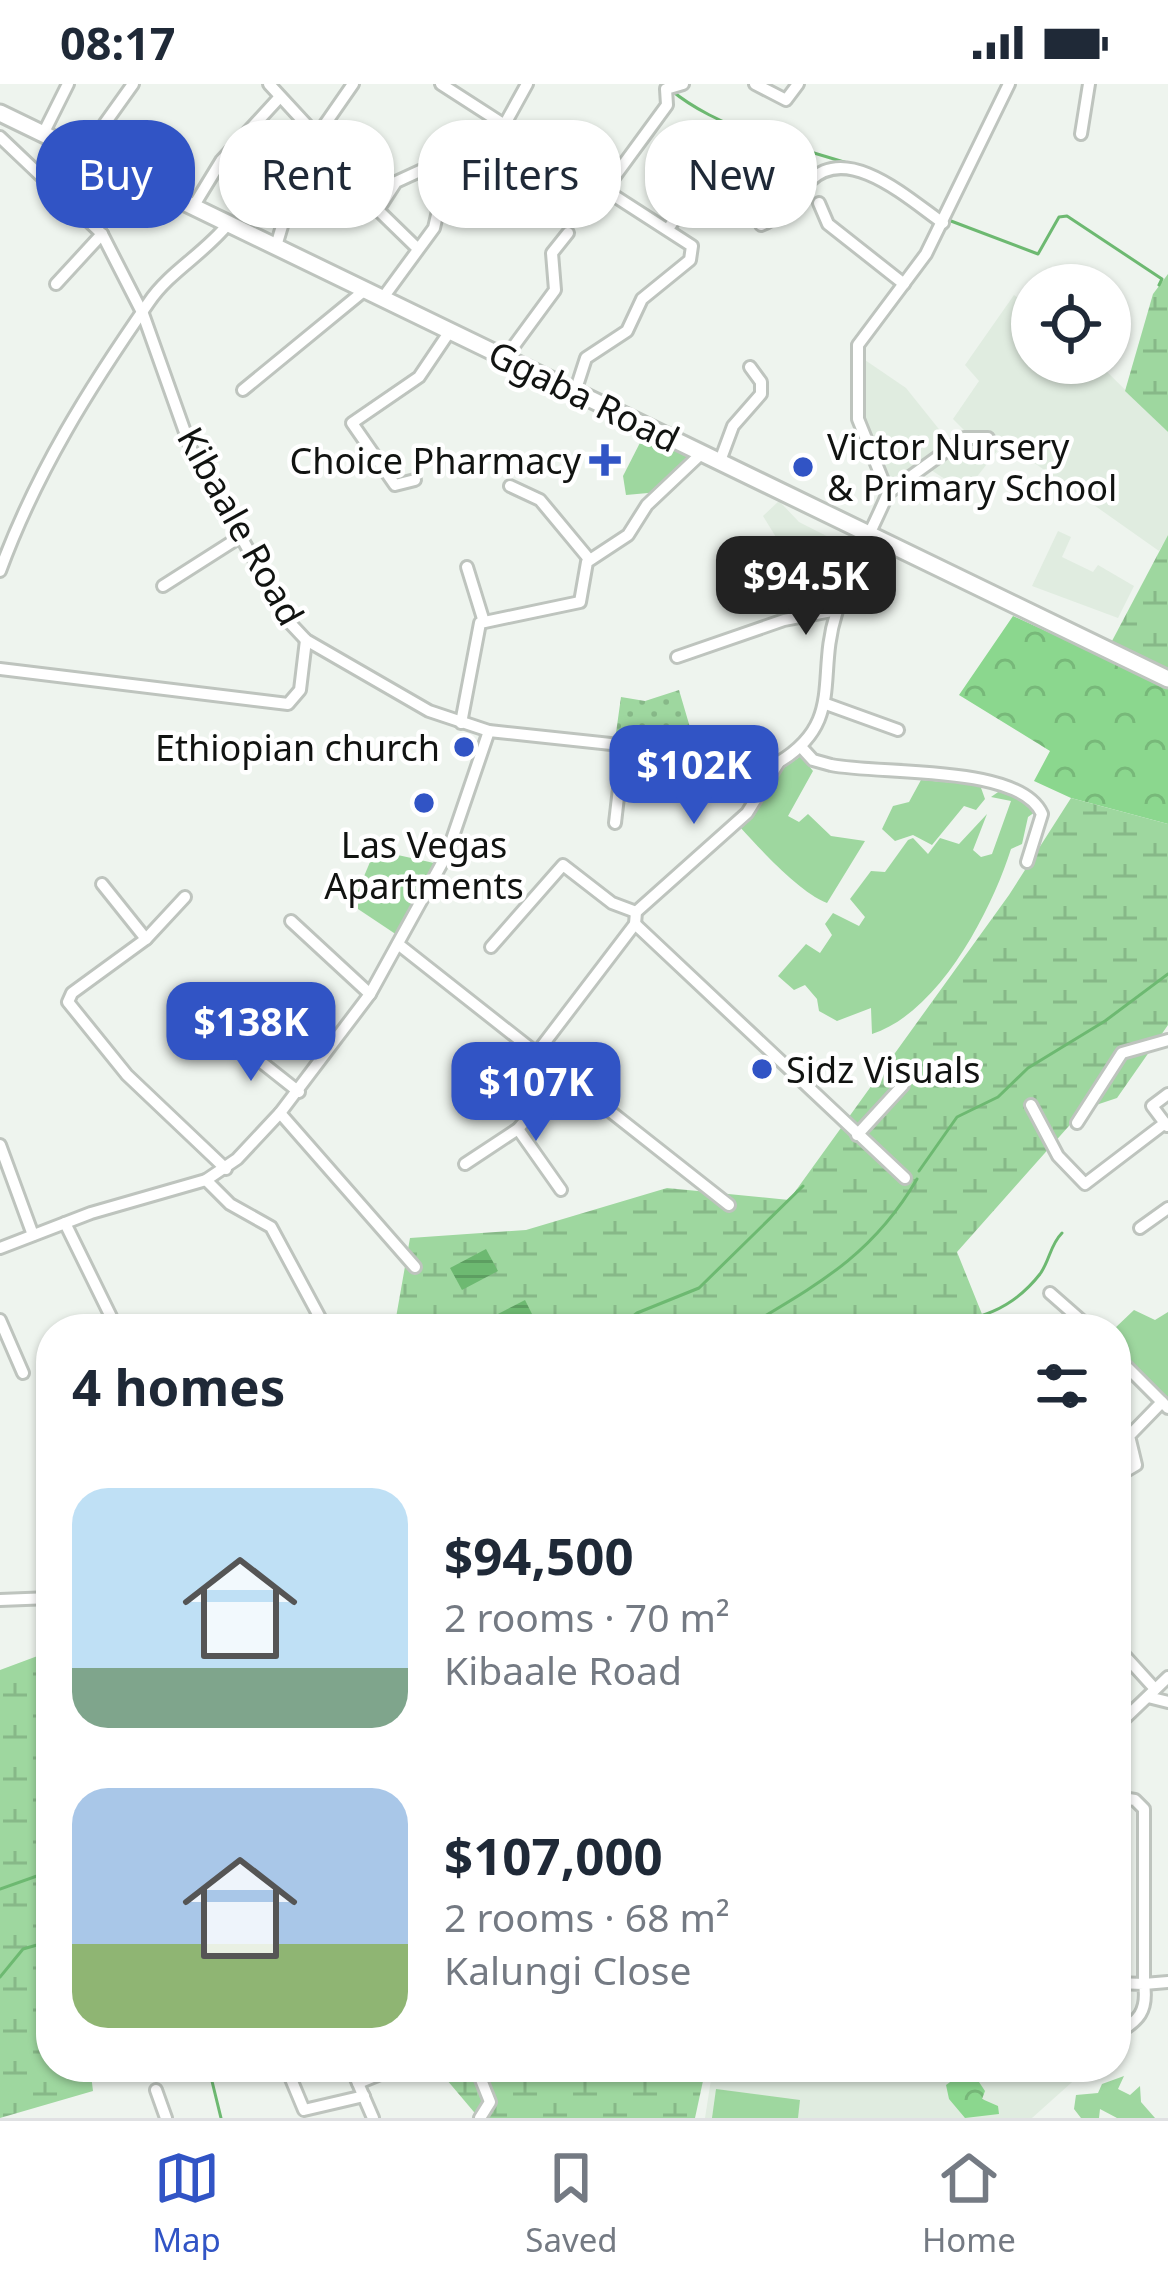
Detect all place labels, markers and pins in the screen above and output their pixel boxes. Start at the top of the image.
place label: Victor Nursery & Primary School [827,422,1117,512]
place label: Choice Pharmacy [289,436,582,485]
marker: Choice Pharmacy [592,447,618,473]
marker: Victor Nursery & Primary School [790,454,816,480]
pin: $94.5K [708,536,904,638]
place label: Ethiopian church [155,723,440,772]
pin: $102K [610,725,778,827]
marker: Ethiopian church [451,734,477,760]
marker: Las Vegas Apartments [411,790,437,816]
place label: Las Vegas Apartments [324,820,524,910]
pin: $138K [167,982,335,1084]
pin: $107K [452,1042,620,1144]
place label: Sidz Visuals [786,1045,981,1094]
marker: Sidz Visuals [749,1056,775,1082]

